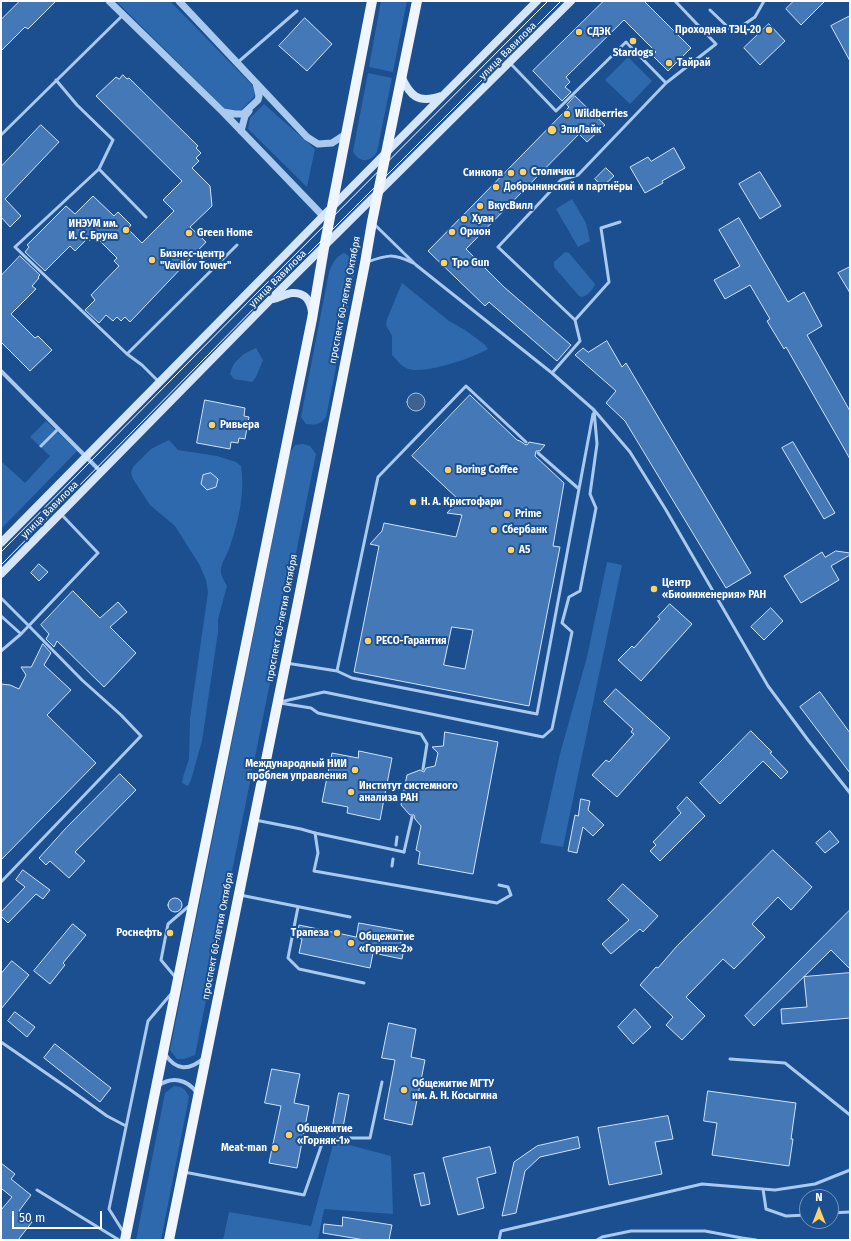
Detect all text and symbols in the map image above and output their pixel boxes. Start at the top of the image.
street label: улица Вавилова [477,20,539,82]
place label: Проходная ТЭЦ-20 [675,24,761,36]
marker: Проходная ТЭЦ-20 [764,25,774,35]
place label: СДЭК [587,26,611,38]
marker: СДЭК [574,27,584,37]
marker: Stardogs [628,36,638,46]
place label: Stardogs [613,47,653,59]
place label: Тайрай [677,57,711,69]
marker: Тайрай [664,58,674,68]
place label: Wildberries [575,108,628,120]
marker: Wildberries [562,109,572,119]
marker: ЭпиЛайк [546,124,558,136]
place label: ЭпиЛайк [561,124,602,136]
place label: Столички [531,166,575,178]
place label: Синкопа [463,167,503,179]
marker: Столички [518,167,528,177]
marker: Синкопа [506,168,516,178]
place label: Добрынинский и партнёры [504,181,633,193]
marker: Добрынинский и партнёры [491,182,501,192]
place label: ВкусВилл [488,200,533,212]
marker: ВкусВилл [475,201,485,211]
place label: Хуан [472,213,494,225]
marker: Хуан [459,214,469,224]
place label: ИНЭУМ им. И. С. Брука [68,218,118,242]
marker: ИНЭУМ им. И. С. Брука [121,225,131,235]
place label: Орион [460,226,490,238]
place label: Green Home [197,227,253,239]
marker: Орион [447,227,457,237]
marker: Green Home [184,228,194,238]
street label: проспект 60-летия Октября [327,235,363,365]
place label: Бизнес-центр "Vavilov Tower" [160,248,231,272]
street label: улица Вавилова [247,248,309,310]
marker: Бизнес-центр "Vavilov Tower" [147,255,157,265]
place label: Tpo Gun [452,257,489,269]
marker: Tpo Gun [439,258,449,268]
place label: Ривьера [220,419,259,431]
marker: Ривьера [207,420,217,430]
place label: Boring Coffee [456,464,518,476]
marker: Boring Coffee [443,465,453,475]
street label: улица Вавилова [19,479,81,541]
place label: Н. А. Кристофари [421,496,502,508]
marker: Н. А. Кристофари [408,497,418,507]
place label: Prime [515,508,542,520]
marker: Prime [502,509,512,519]
place label: Сбербанк [502,524,547,536]
marker: Сбербанк [489,525,499,535]
place label: А5 [519,544,530,556]
marker: А5 [506,545,516,555]
street label: проспект 60-летия Октября [264,553,300,683]
place label: Центр «Биоинженерия» РАН [662,577,766,600]
marker: Центр «Биоинженерия» РАН [649,584,659,594]
place label: РЕСО-Гарантия [376,635,447,647]
marker: РЕСО-Гарантия [363,636,373,646]
place label: Международный НИИ проблем управления [245,758,347,782]
marker: Международный НИИ проблем управления [350,765,360,775]
place label: Институт системного анализа РАН [359,780,458,804]
marker: Институт системного анализа РАН [346,787,356,797]
street label: проспект 60-летия Октября [200,871,236,1001]
place label: Роснефть [116,927,162,939]
place label: Трапеза [291,927,329,939]
marker: Роснефть [165,928,175,938]
marker: Трапеза [332,928,342,938]
place label: Общежитие «Горняк-2» [359,931,415,954]
marker: Общежитие «Горняк-2» [346,938,356,948]
place label: Общежитие МГТУ им. А. Н. Косыгина [412,1078,497,1102]
marker: Общежитие МГТУ им. А. Н. Косыгина [399,1085,409,1095]
place label: Общежитие «Горняк-1» [297,1123,353,1146]
marker: Общежитие «Горняк-1» [284,1130,294,1140]
place label: Meat-man [221,1142,267,1154]
marker: Meat-man [270,1143,280,1153]
north arrow [799,1189,839,1229]
text: N [815,1191,823,1204]
scale bar [14,1203,104,1229]
text: 50 m [19,1211,45,1225]

